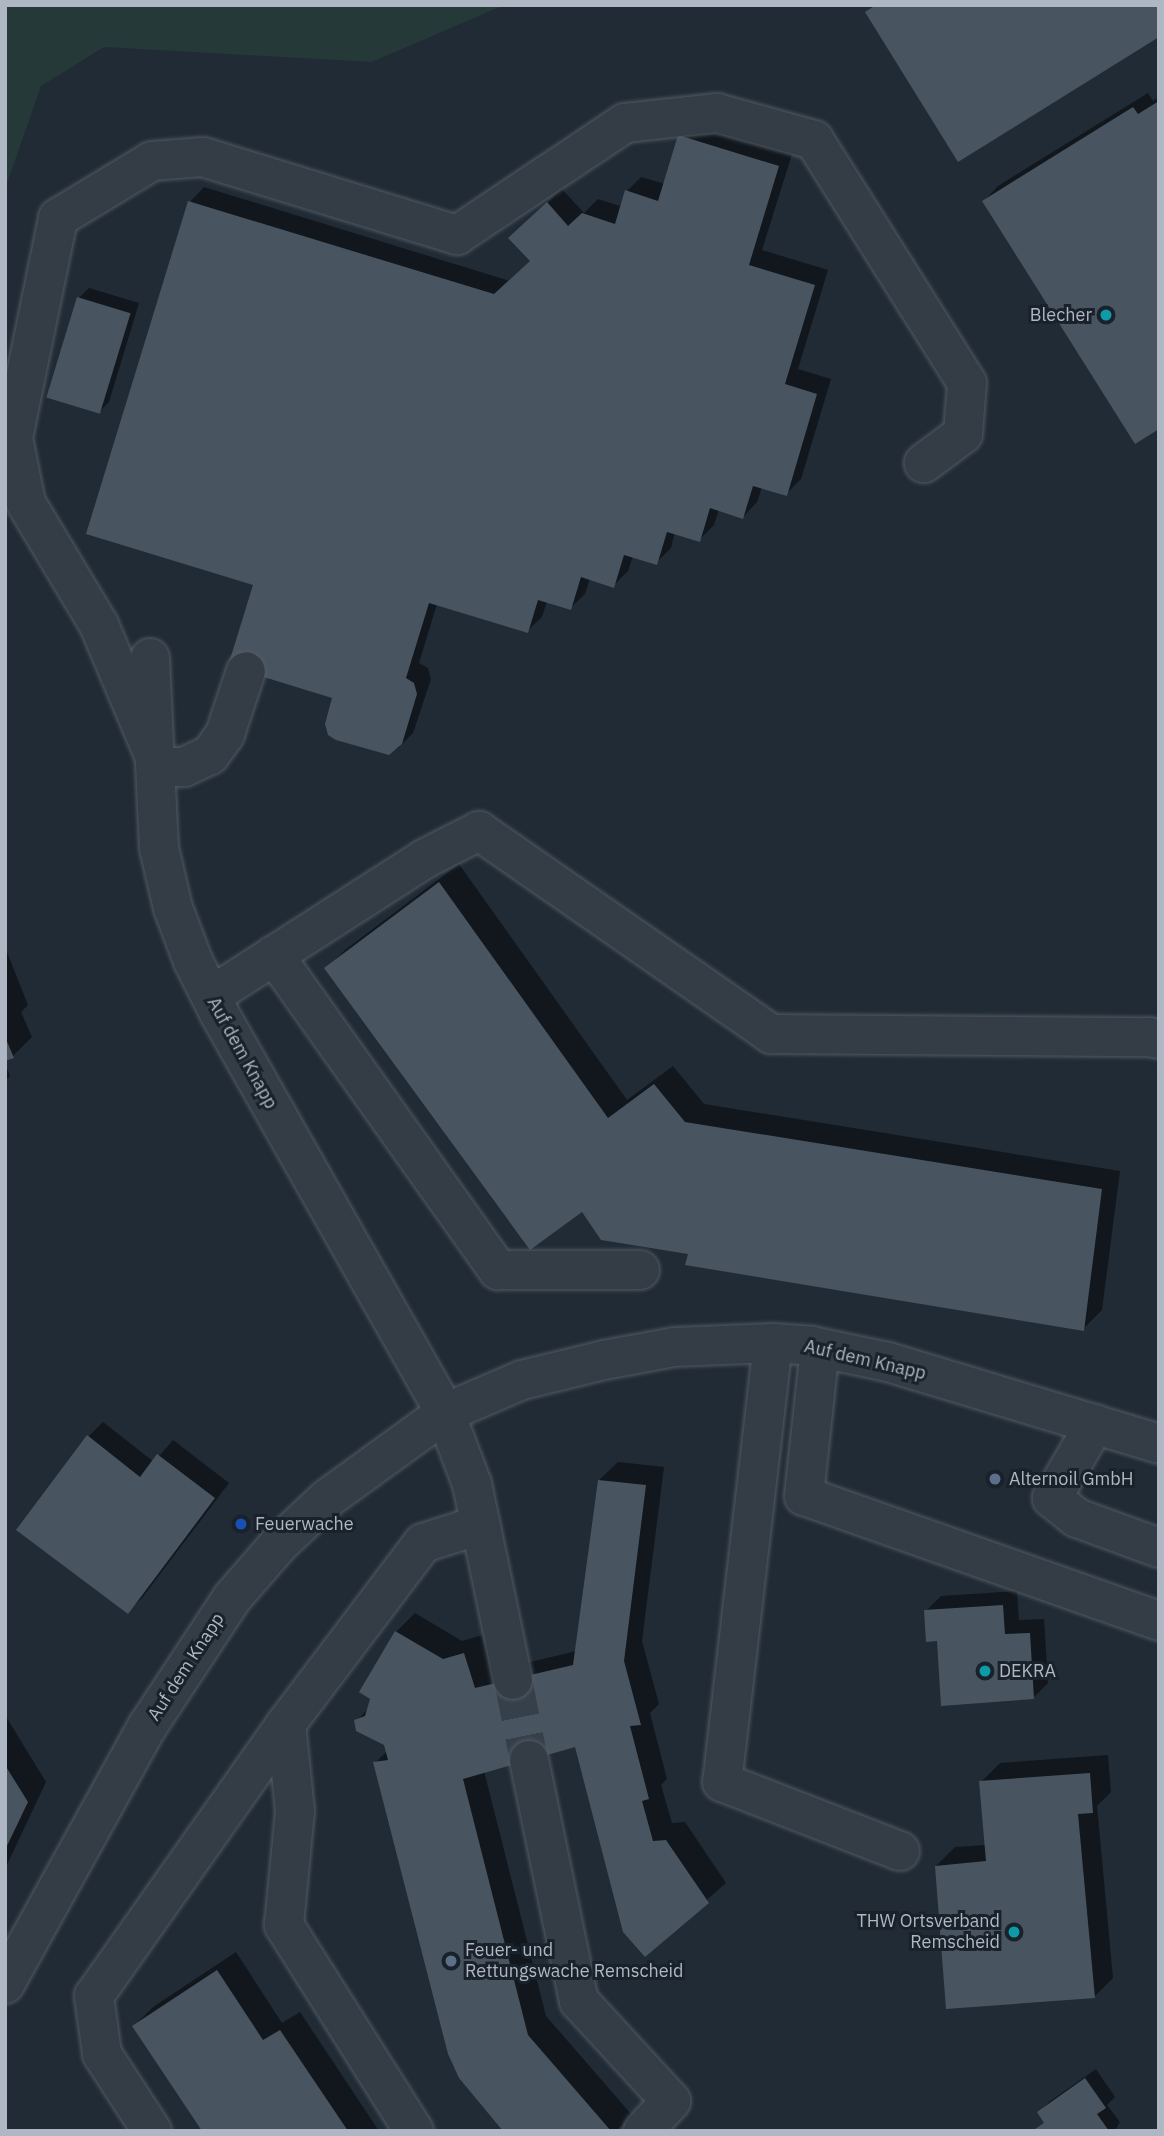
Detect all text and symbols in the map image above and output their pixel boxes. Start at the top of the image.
place label: Blecher [1030,304,1092,326]
marker: Blecher [1098,307,1114,323]
street label: Auf dem Knapp [202,994,282,1112]
street label: Auf dem Knapp [802,1336,928,1384]
place label: Alternoil GmbH [1009,1468,1133,1490]
marker: Alternoil GmbH [987,1471,1003,1487]
place label: Feuerwache [255,1513,354,1535]
marker: Feuerwache [233,1516,249,1532]
street label: Auf dem Knapp [143,1609,229,1725]
place label: DEKRA [999,1660,1056,1682]
marker: DEKRA [977,1663,993,1679]
place label: THW Ortsverband Remscheid [857,1911,1000,1954]
marker: THW Ortsverband Remscheid [1006,1924,1022,1940]
place label: Feuer- und Rettungswache Remscheid [465,1940,684,1982]
marker: Feuer- und Rettungswache Remscheid [443,1953,459,1969]

